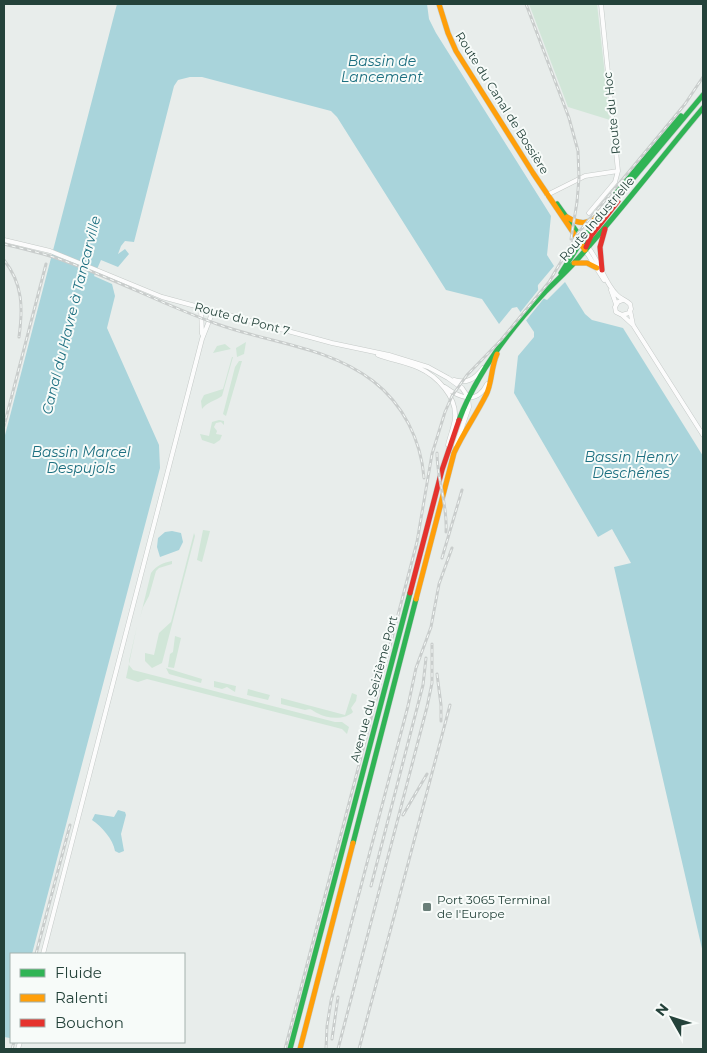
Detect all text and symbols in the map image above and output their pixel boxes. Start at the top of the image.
street label: Route du Canal de Bossière [452,29,552,177]
water label: Bassin de Lancement [341,52,423,86]
street label: Route du Hoc [600,71,623,155]
street label: Route Industrielle [556,173,637,264]
water label: Canal du Havre à Tancarville [38,214,104,416]
street label: Route du Pont 7 [193,299,291,338]
water label: Bassin Marcel Despujols [32,443,131,477]
water label: Bassin Henry Deschênes [584,448,679,482]
street label: Avenue du Seizième Port [347,614,400,764]
place label: Port 3065 Terminal de l'Europe [437,892,551,921]
marker: Port 3065 Terminal de l'Europe [421,901,433,913]
legend [10,953,185,1043]
text: Fluide [55,963,102,982]
text: Ralenti [55,988,108,1007]
north arrow [647,993,697,1043]
text: N [651,1000,672,1020]
text: Bouchon [55,1013,124,1032]

